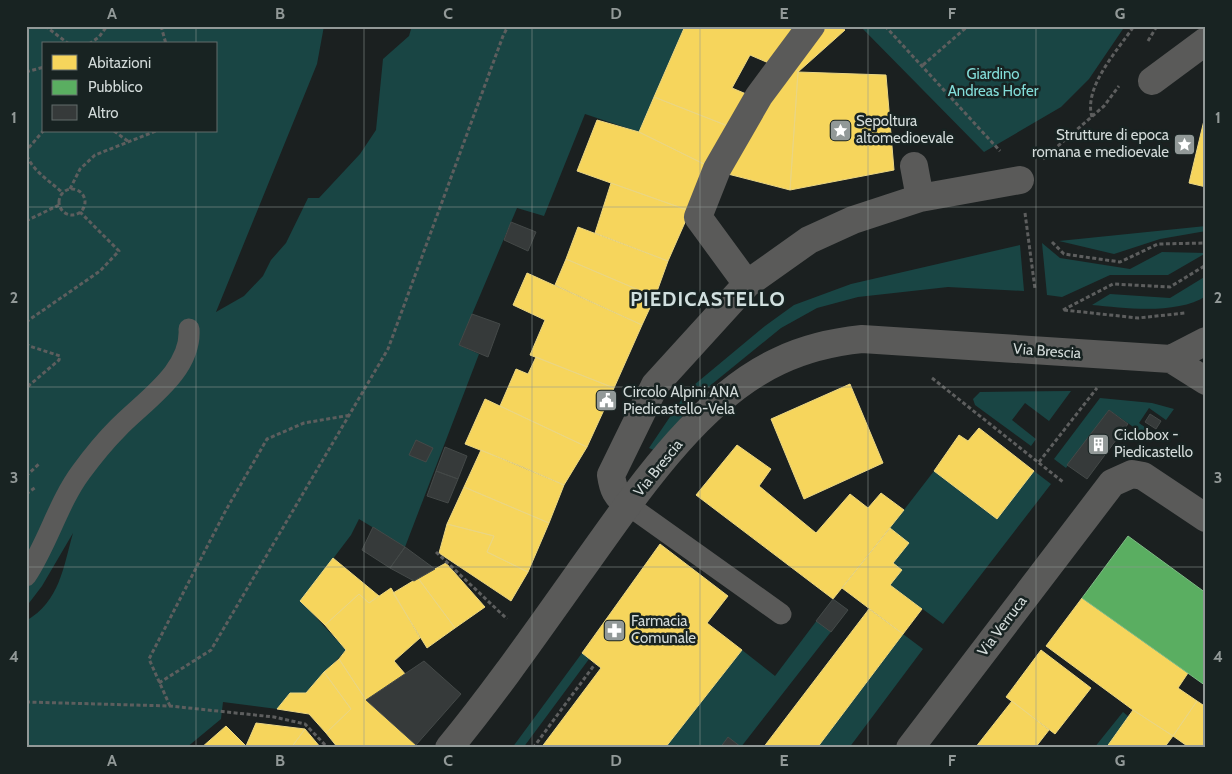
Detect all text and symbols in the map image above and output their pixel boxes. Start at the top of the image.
text: A [107,4,117,23]
text: B [275,4,285,23]
text: C [443,4,453,23]
text: D [610,4,622,23]
text: E [779,4,789,23]
text: F [948,4,957,23]
text: G [1115,4,1125,23]
legend [42,42,218,132]
text: Abitazioni [88,54,151,72]
park label: Giardino Andreas Hofer [948,65,1039,100]
text: Pubblico [88,78,143,96]
text: Altro [88,104,118,122]
text: 1 [11,108,17,127]
text: 1 [1215,108,1221,127]
place label: Sepoltura altomedioevale [856,112,954,147]
place icon: Sepoltura altomedioevale [828,118,852,142]
place label: Strutture di epoca romana e medioevale [1032,126,1170,161]
place icon: Strutture di epoca romana e medioevale [1173,132,1197,156]
district label: PIEDICASTELLO [630,287,786,311]
text: 2 [10,288,18,307]
text: 2 [1214,288,1222,307]
street label: Via Brescia [1012,340,1082,362]
place label: Circolo Alpini ANA Piedicastello-Vela [623,383,739,418]
public building icon: Circolo Alpini ANA Piedicastello-Vela [595,389,619,413]
place label: Ciclobox - Piedicastello [1114,426,1193,461]
building icon: Ciclobox - Piedicastello [1086,432,1110,456]
street label: Via Brescia [630,435,687,500]
text: 3 [10,468,18,487]
text: 3 [1214,468,1222,487]
street label: Via Verruca [973,592,1031,660]
place label: Farmacia Comunale [631,612,696,647]
pharmacy icon: Farmacia Comunale [603,618,627,642]
text: 4 [9,647,19,666]
text: 4 [1213,647,1223,666]
text: A [107,751,117,770]
text: B [275,751,285,770]
text: C [443,751,453,770]
text: D [610,751,622,770]
text: E [779,751,789,770]
text: F [948,751,957,770]
text: G [1115,751,1125,770]

